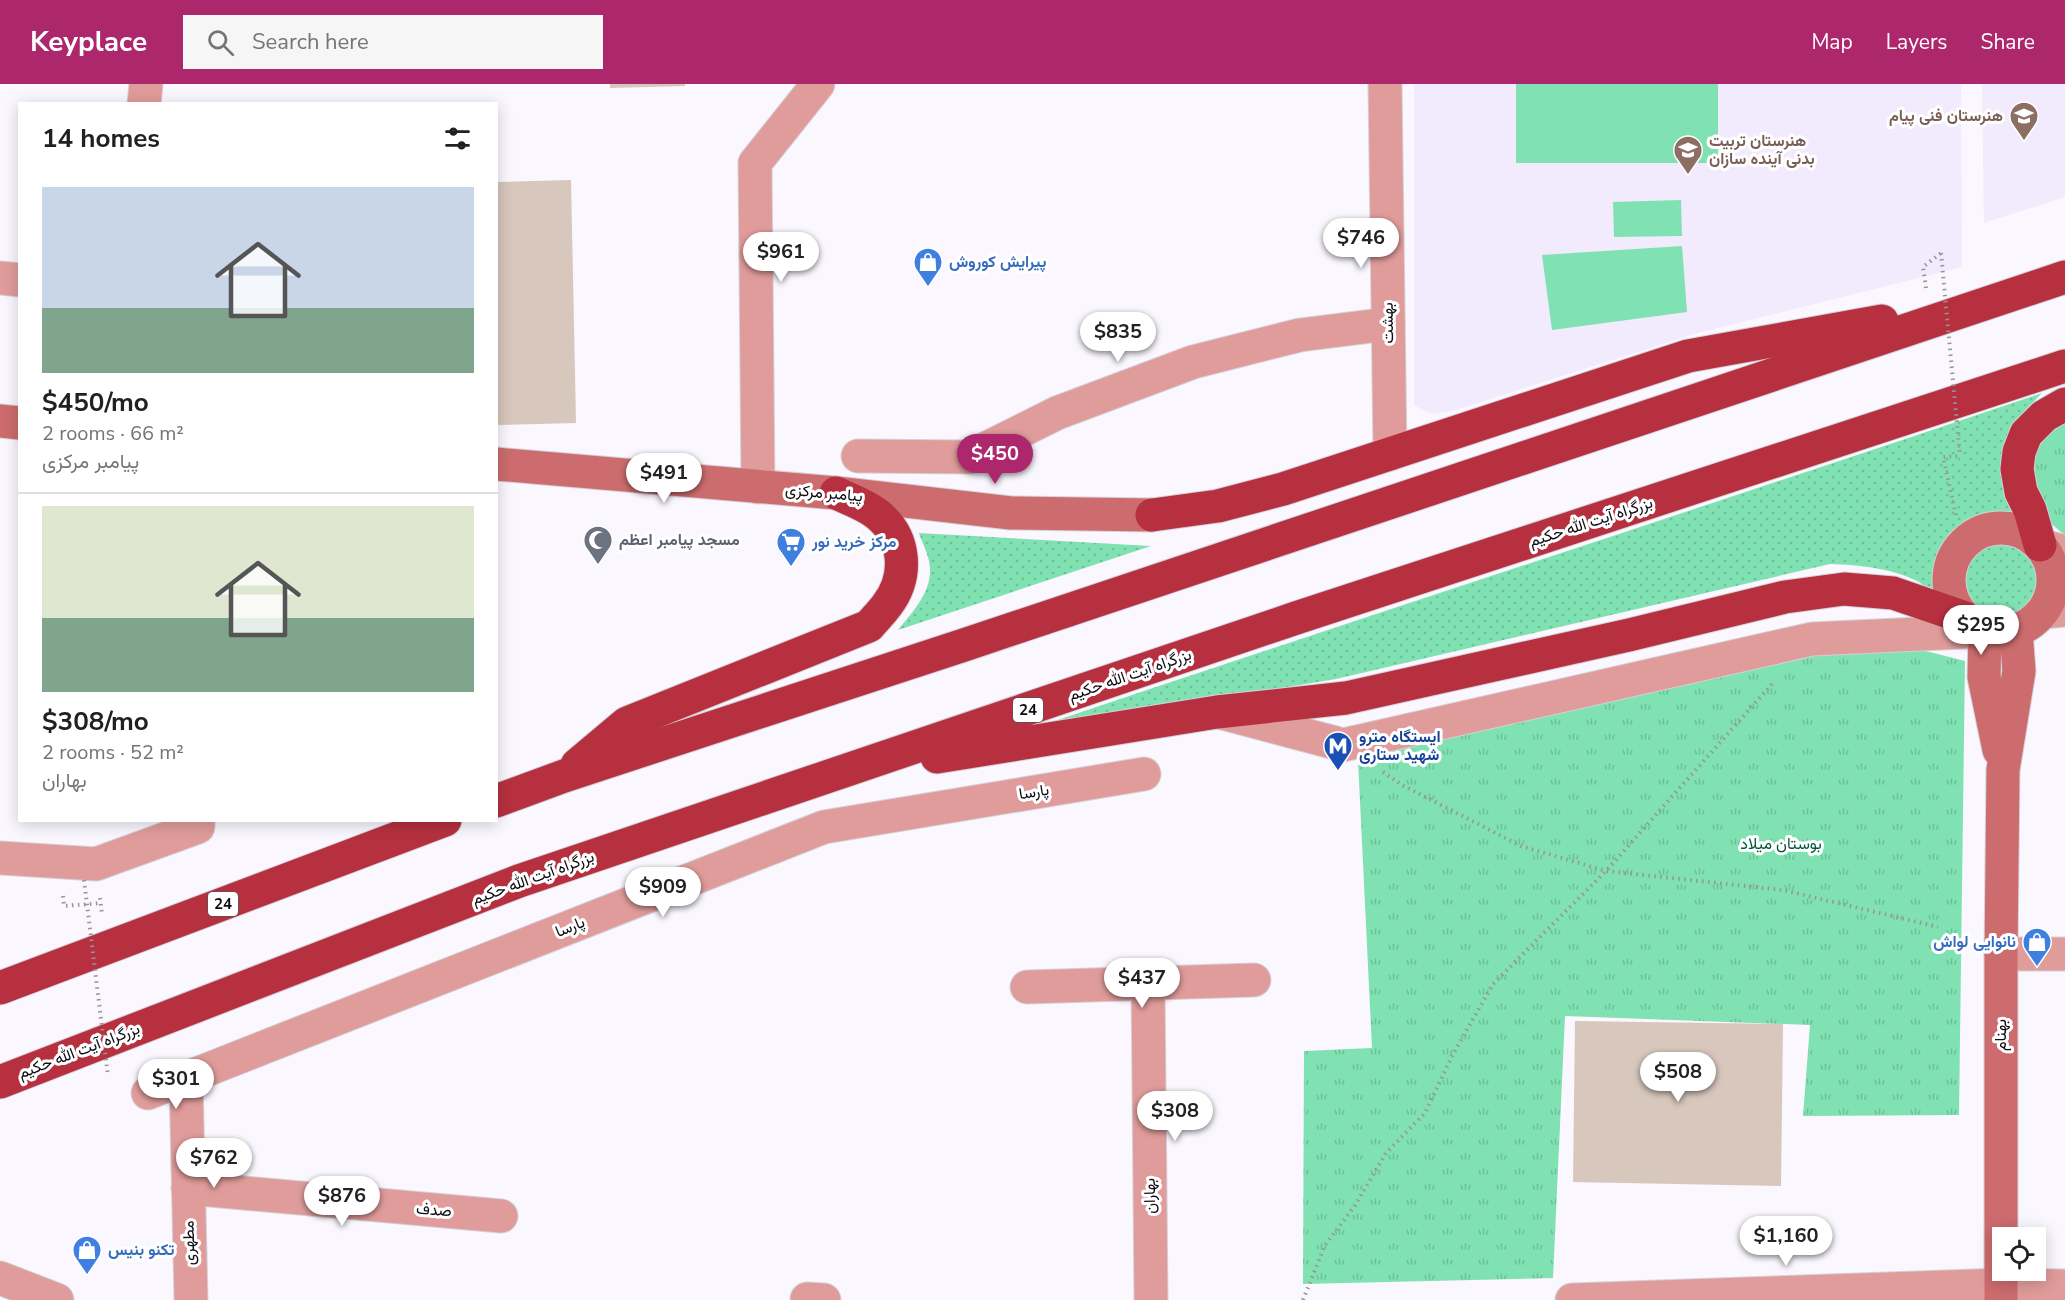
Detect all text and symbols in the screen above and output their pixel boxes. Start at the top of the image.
search box [183,15,603,69]
text: Keyplace [30,23,147,61]
icon: search [204,26,237,59]
text: Search here [252,27,369,57]
text: Map [1811,28,1853,56]
text: Layers [1886,28,1947,56]
text: Share [1980,28,2035,56]
school or university icon: هنرستان فنی پیام [2008,100,2040,142]
place label: هنرستان فنی پیام [1889,105,2003,127]
text: 14 homes [42,121,160,156]
icon: filters [441,122,474,155]
place label: هنرستان تربیت بدنی آینده سازان [1709,130,1815,170]
school or university icon: هنرستان تربیت بدنی آینده سازان [1672,134,1704,176]
pin: $746 [1325,218,1397,269]
text: $746 [1337,224,1385,251]
icon: home [204,226,312,334]
pin: $961 [745,232,817,283]
text: $961 [757,238,805,265]
shop icon: پیرایش کوروش [912,246,944,288]
place label: پیرایش کوروش [949,251,1047,273]
street label: بهشت [1377,302,1399,344]
pin: $835 [1082,312,1154,363]
text: $835 [1094,318,1142,345]
text: $450/mo [42,385,149,420]
text: 2 rooms · 66 m² [42,420,184,447]
pin: $450 [959,434,1031,485]
text: $450 [971,440,1019,467]
text: پیامبر مرکزی [42,448,139,475]
pin: $491 [628,453,700,504]
text: $491 [640,459,688,486]
street label: پیامبر مرکزی [784,479,864,507]
street label: بزرگراه آیت الله حکیم [1526,492,1656,552]
mosque icon: مسجد پیامبر اعظم [582,524,614,566]
supermarket icon: مرکز خرید نور [775,526,807,568]
place label: مسجد پیامبر اعظم [619,529,740,551]
place label: مرکز خرید نور [811,531,897,553]
icon: home [204,545,312,653]
pin: $295 [1945,605,2017,656]
text: $295 [1957,611,2005,638]
street label: بزرگراه آیت الله حکیم [1065,644,1195,706]
road number: 24 [1013,698,1043,722]
text: $308/mo [42,704,149,739]
place label: ایستگاه مترو شهید ستاری [1359,726,1441,766]
metro station icon: ایستگاه مترو شهید ستاری [1322,730,1354,772]
text: 2 rooms · 52 m² [42,739,184,766]
text: بهاران [42,767,87,794]
street label: پارسا [1017,779,1051,805]
park label: بوستان میلاد [1740,833,1822,855]
street label: بزرگراه آیت الله حکیم [469,846,597,910]
pin: $909 [627,867,699,918]
text: $909 [639,873,687,900]
road number: 24 [208,892,238,916]
street label: پارسا [552,911,588,943]
shop icon: نانوایی لواش [2021,926,2053,968]
place label: نانوایی لواش [1933,931,2016,953]
pin: $437 [1106,958,1178,1009]
text: $437 [1118,964,1166,991]
street label: بزرگراه آیت الله حکیم [15,1018,143,1084]
street label: بهنام [1990,1019,2012,1051]
pin: $508 [1642,1052,1714,1103]
text: $508 [1654,1058,1702,1085]
pin: $301 [140,1059,212,1110]
text: $301 [152,1065,200,1092]
pin: $308 [1139,1091,1211,1142]
text: $308 [1151,1097,1199,1124]
pin: $762 [178,1138,250,1189]
text: $762 [190,1144,238,1171]
pin: $876 [306,1176,378,1227]
street label: بهاران [1139,1178,1161,1214]
text: $876 [318,1182,366,1209]
street label: صدف [415,1197,453,1223]
pin: $1,160 [1737,1216,1835,1267]
street label: مطهری [178,1220,200,1266]
text: $1,160 [1754,1222,1818,1249]
map controls [1992,1227,2046,1281]
button: locate [1992,1227,2046,1281]
shop icon: تکنو بنیس [71,1234,103,1276]
place label: تکنو بنیس [108,1239,175,1261]

